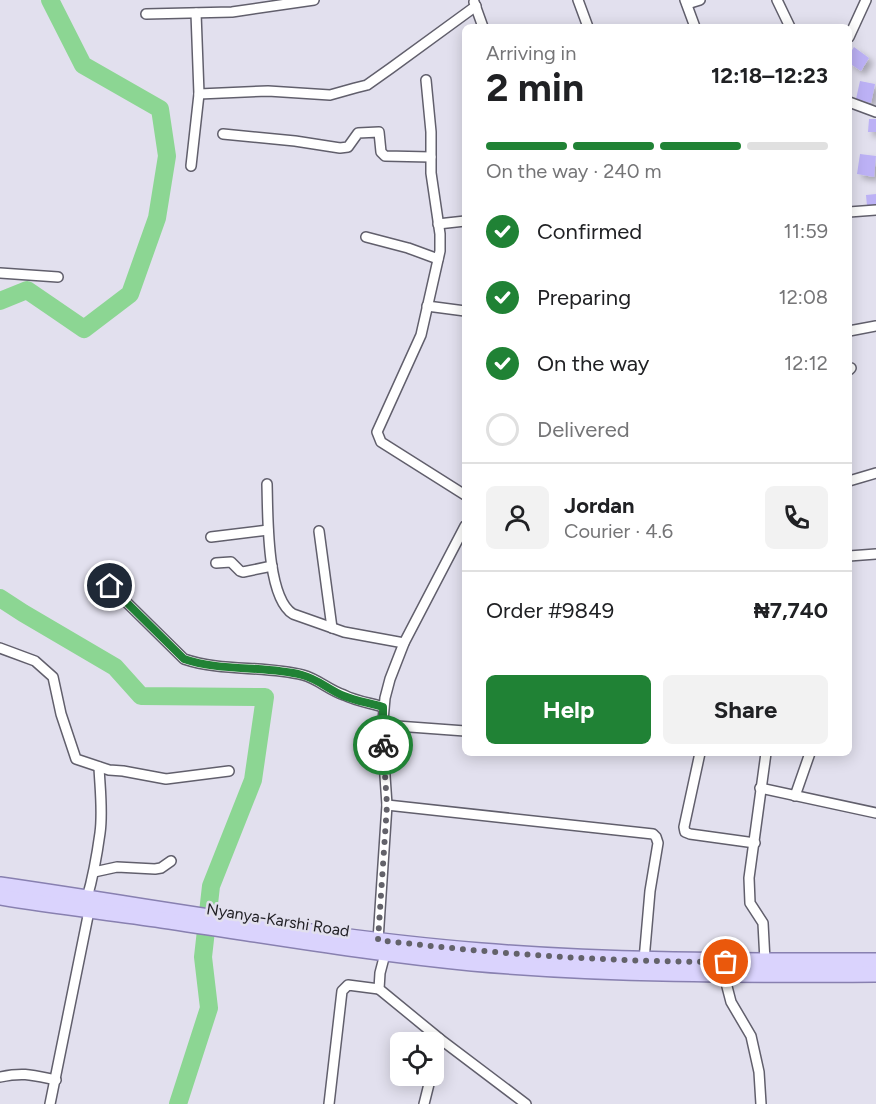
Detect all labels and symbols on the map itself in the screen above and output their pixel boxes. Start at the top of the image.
pin [84,560,135,611]
courier [353,715,413,775]
street label: Nyanya-Karshi Road [205,899,351,941]
pin [700,936,751,987]

